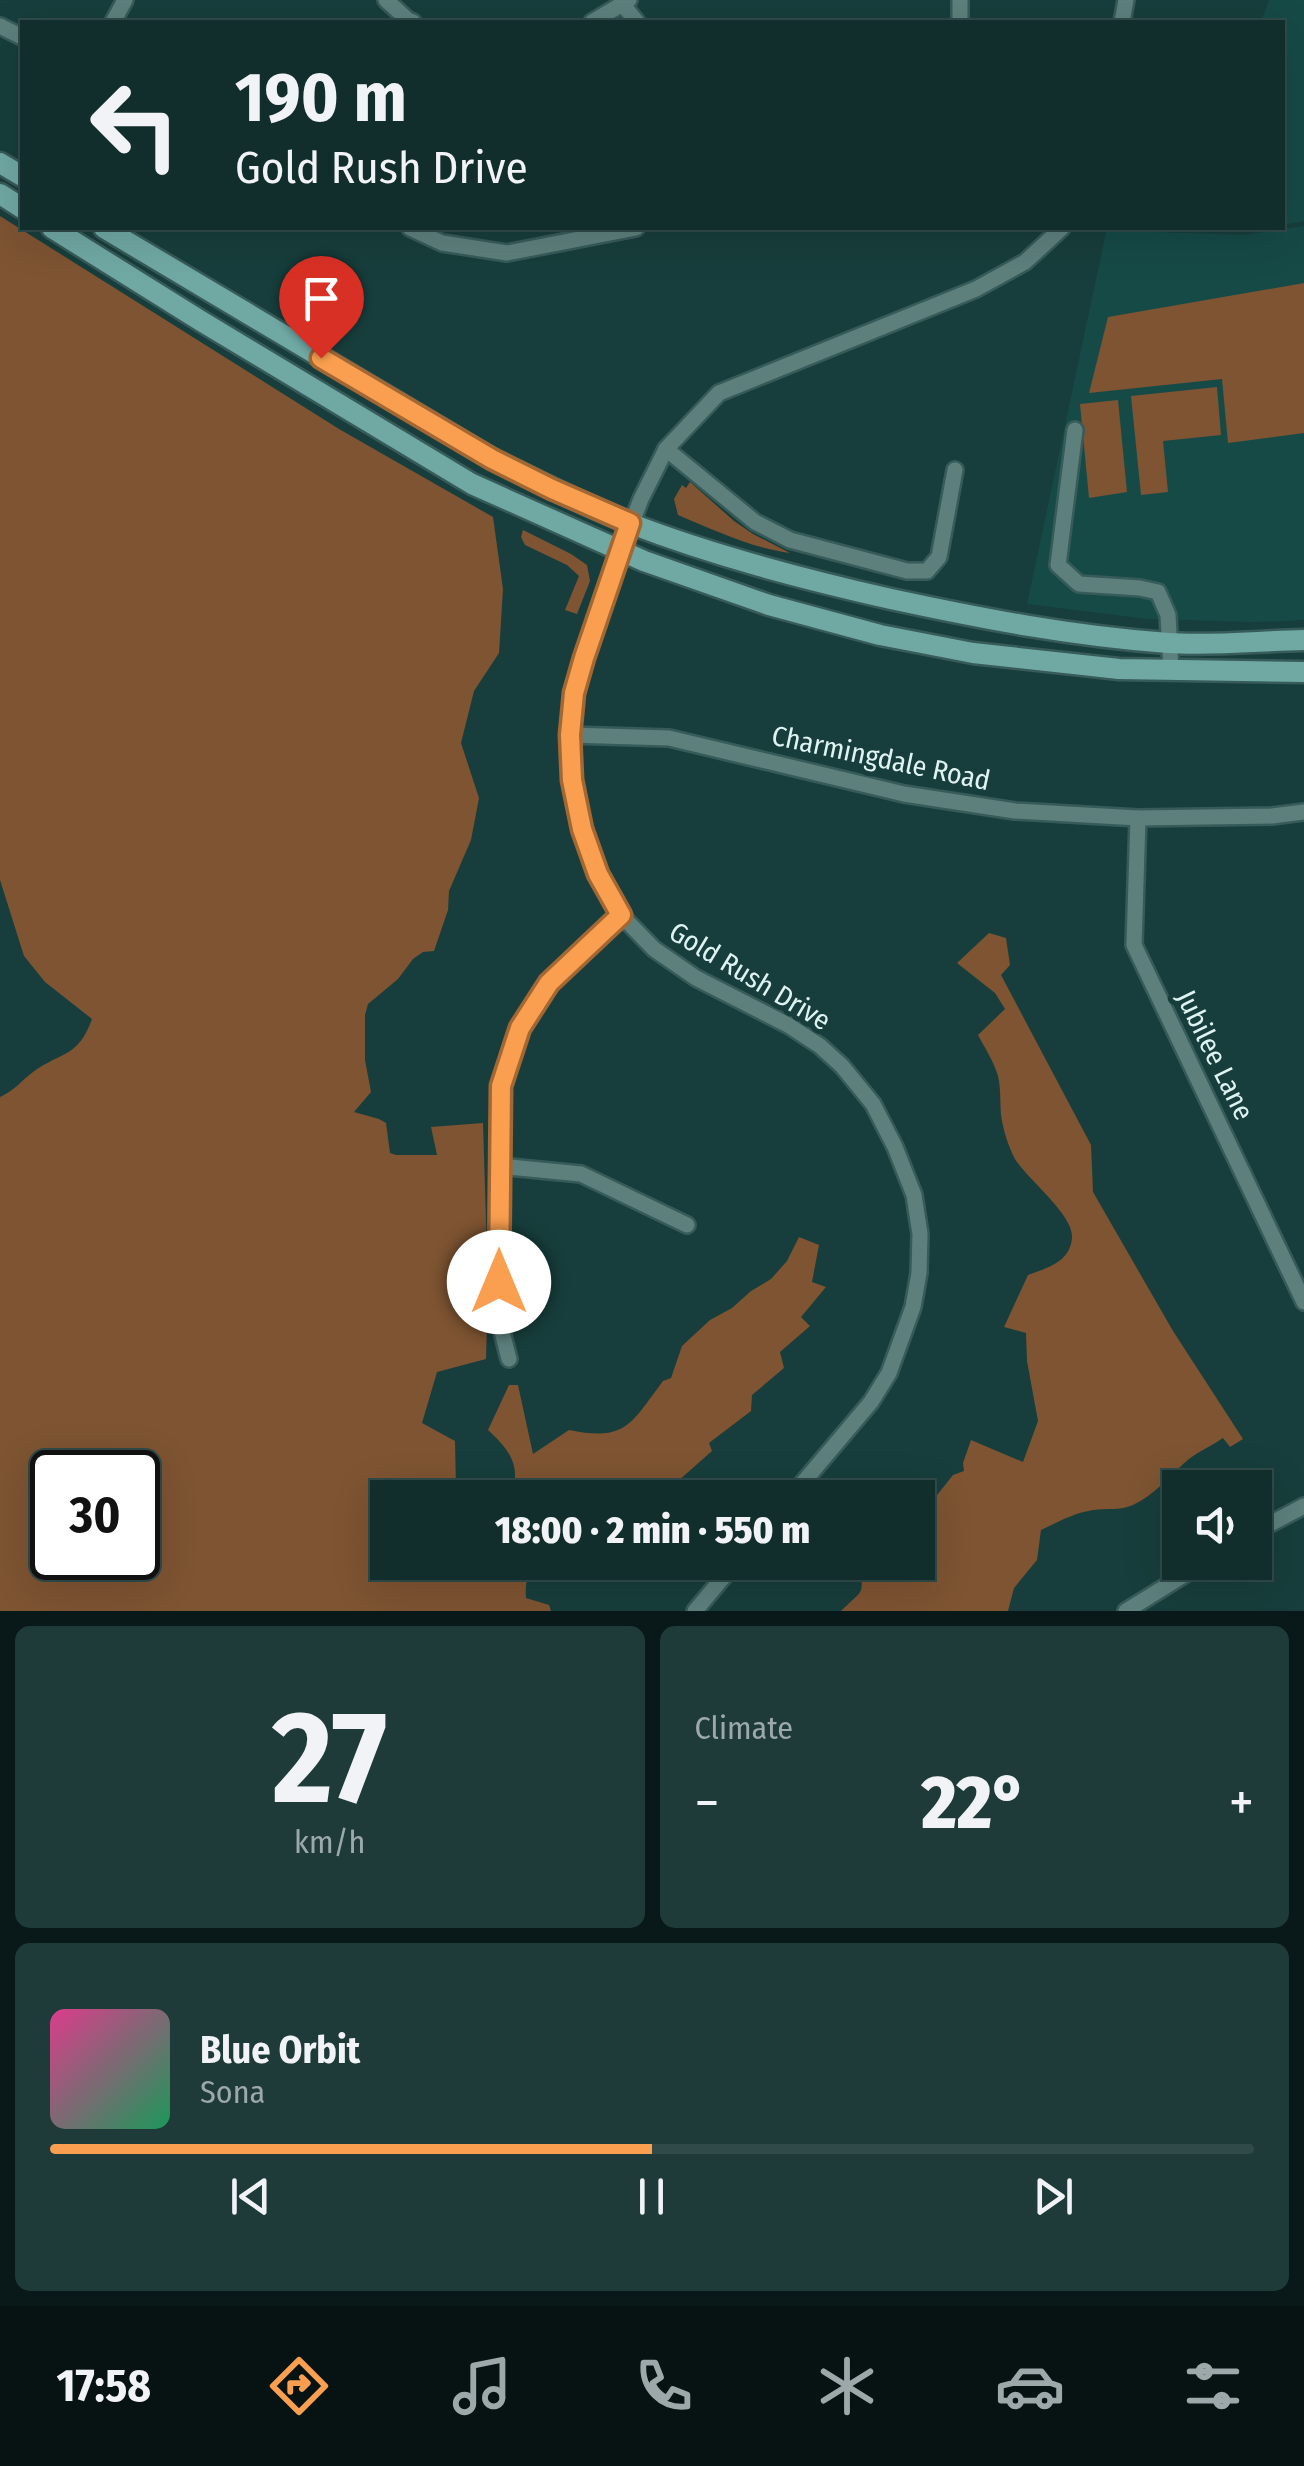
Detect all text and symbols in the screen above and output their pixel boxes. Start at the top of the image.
text: 190 m [235,56,407,140]
icon: left [70,60,200,190]
text: Gold Rush Drive [235,141,528,195]
pin [279,256,364,359]
icon: arrive [294,271,349,326]
street label: Charmingdale Road [769,719,993,797]
street label: Gold Rush Drive [663,915,837,1037]
street label: Jubilee Lane [1169,985,1261,1125]
position arrow [447,1230,551,1334]
speed limit sign: 30 [30,1450,160,1580]
map controls [1162,1470,1272,1580]
button: sound [1162,1470,1272,1580]
text: 18:00 · 2 min · 550 m [495,1507,810,1553]
text: 27 [272,1680,387,1836]
text: Climate [695,1709,793,1747]
text: 22° [921,1758,1027,1848]
text: − [695,1770,719,1836]
text: + [1229,1770,1254,1836]
text: km/h [294,1823,365,1861]
text: Blue Orbit [200,2027,360,2073]
text: Sona [200,2073,265,2111]
icon: previous [223,2169,278,2224]
icon: pause [624,2169,679,2224]
icon: next [1026,2169,1081,2224]
icon: directions [264,2351,334,2421]
icon: music [447,2351,517,2421]
icon: phone [629,2351,699,2421]
icon: climate [812,2351,882,2421]
icon: car [995,2351,1065,2421]
icon: filters [1178,2351,1248,2421]
text: 17:58 [56,2359,151,2413]

